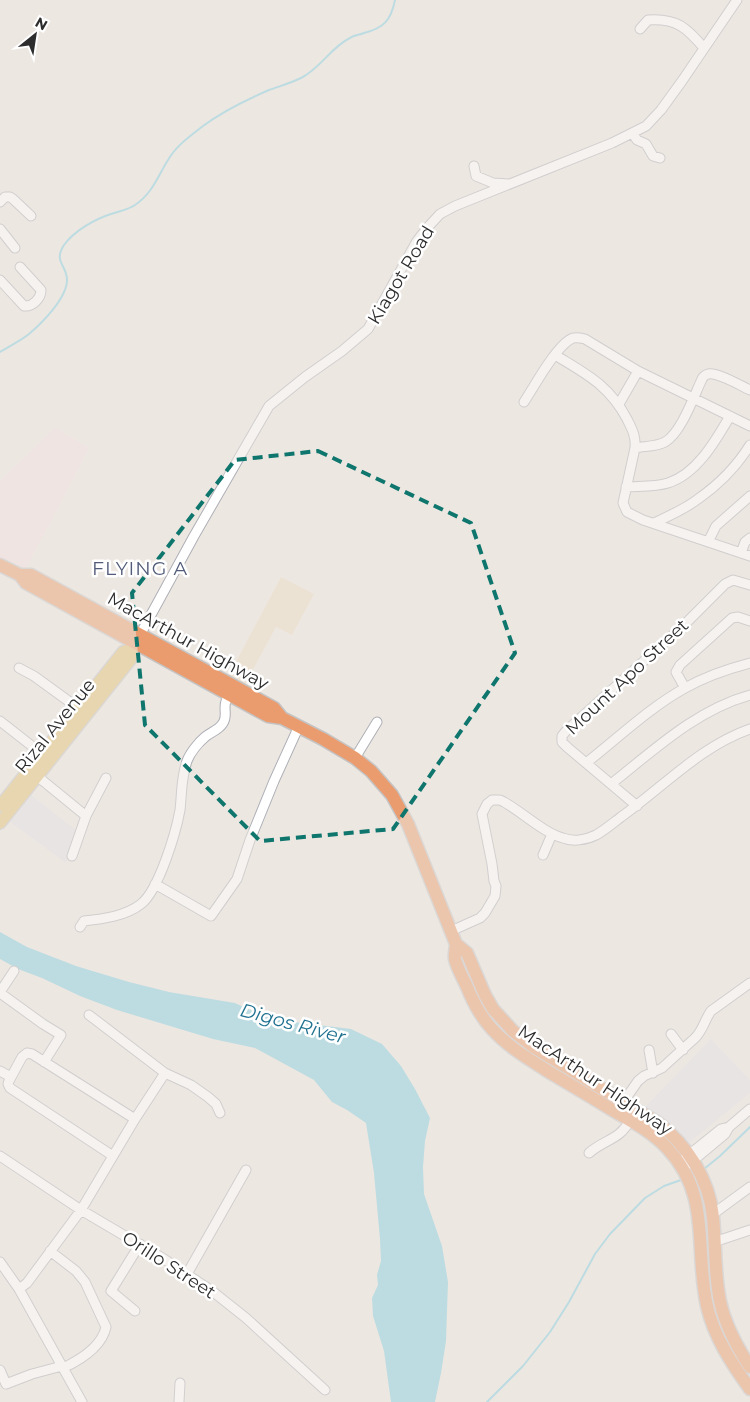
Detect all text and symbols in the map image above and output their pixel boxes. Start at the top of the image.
north arrow [10,10,60,60]
text: N [32,13,51,34]
street label: Kiagot Road [363,222,439,328]
district label: FLYING A [92,557,188,580]
street label: MacArthur Highway [103,587,273,695]
street label: Mount Apo Street [561,614,693,740]
street label: Rizal Avenue [10,674,100,778]
water label: Digos River [238,998,348,1049]
street label: MacArthur Highway [514,1020,676,1140]
street label: Orillo Street [118,1227,220,1303]

